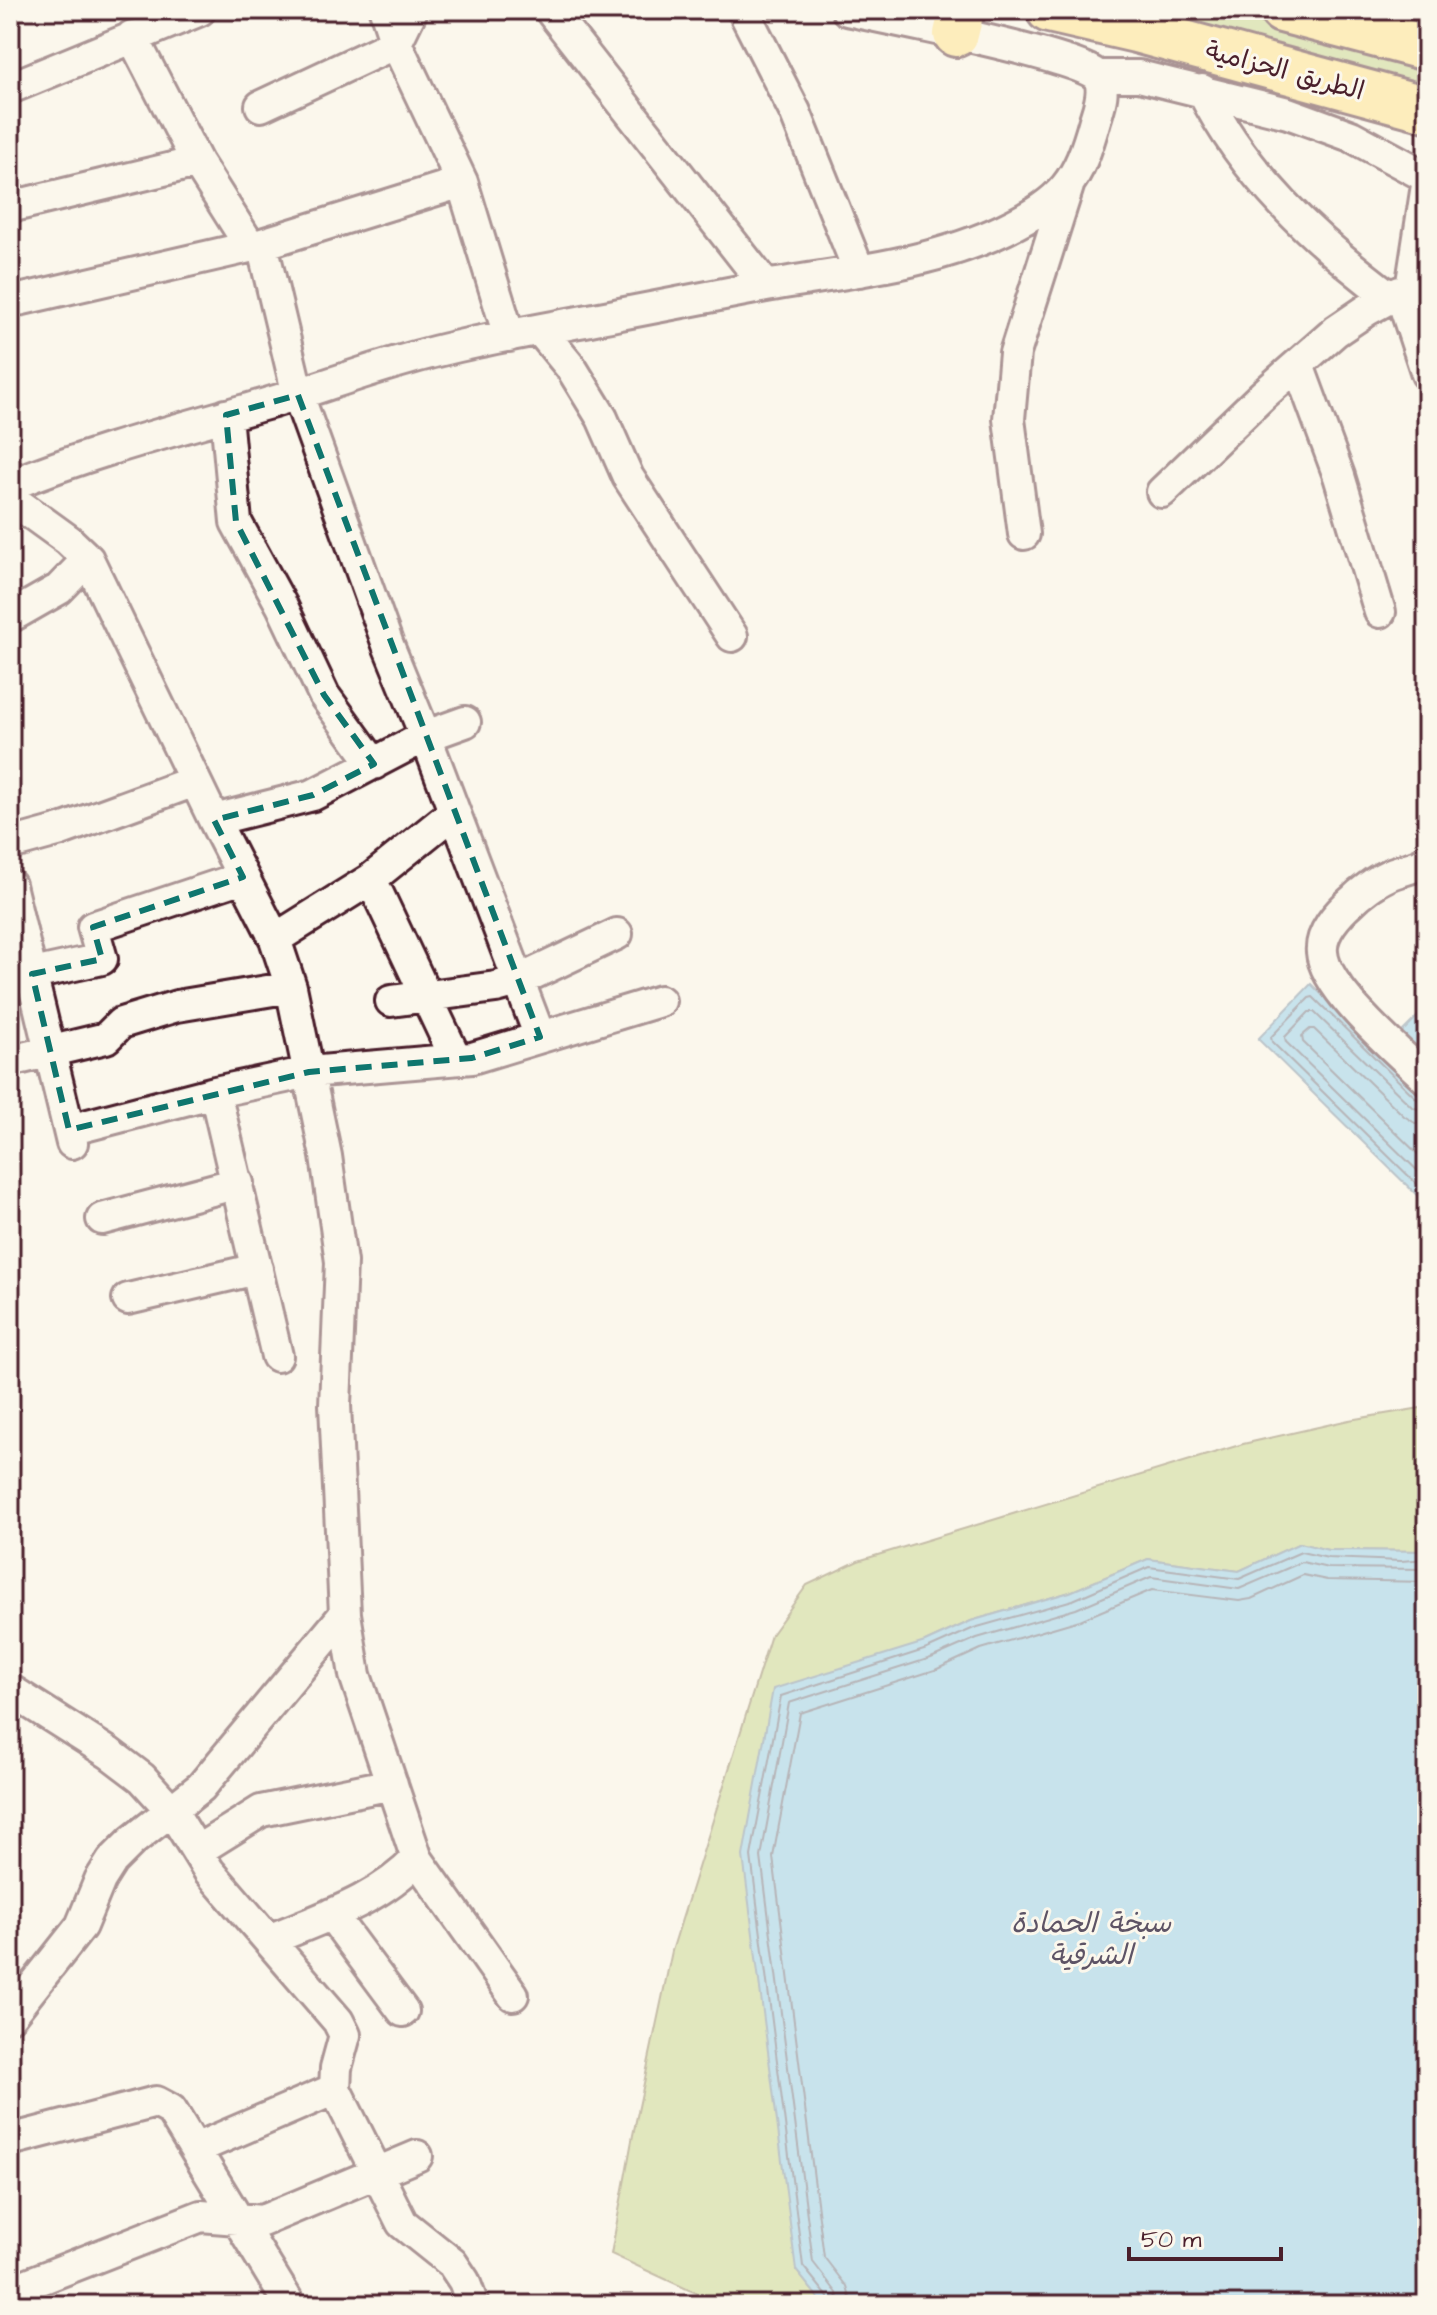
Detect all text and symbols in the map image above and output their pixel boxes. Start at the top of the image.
street label: الطريق الحزامية [1201,32,1368,109]
water label: سبخة الحمادة الشرقية [1011,1904,1171,1975]
scale bar [1129,2211,1281,2261]
text: 50 m [1141,2223,1202,2257]

